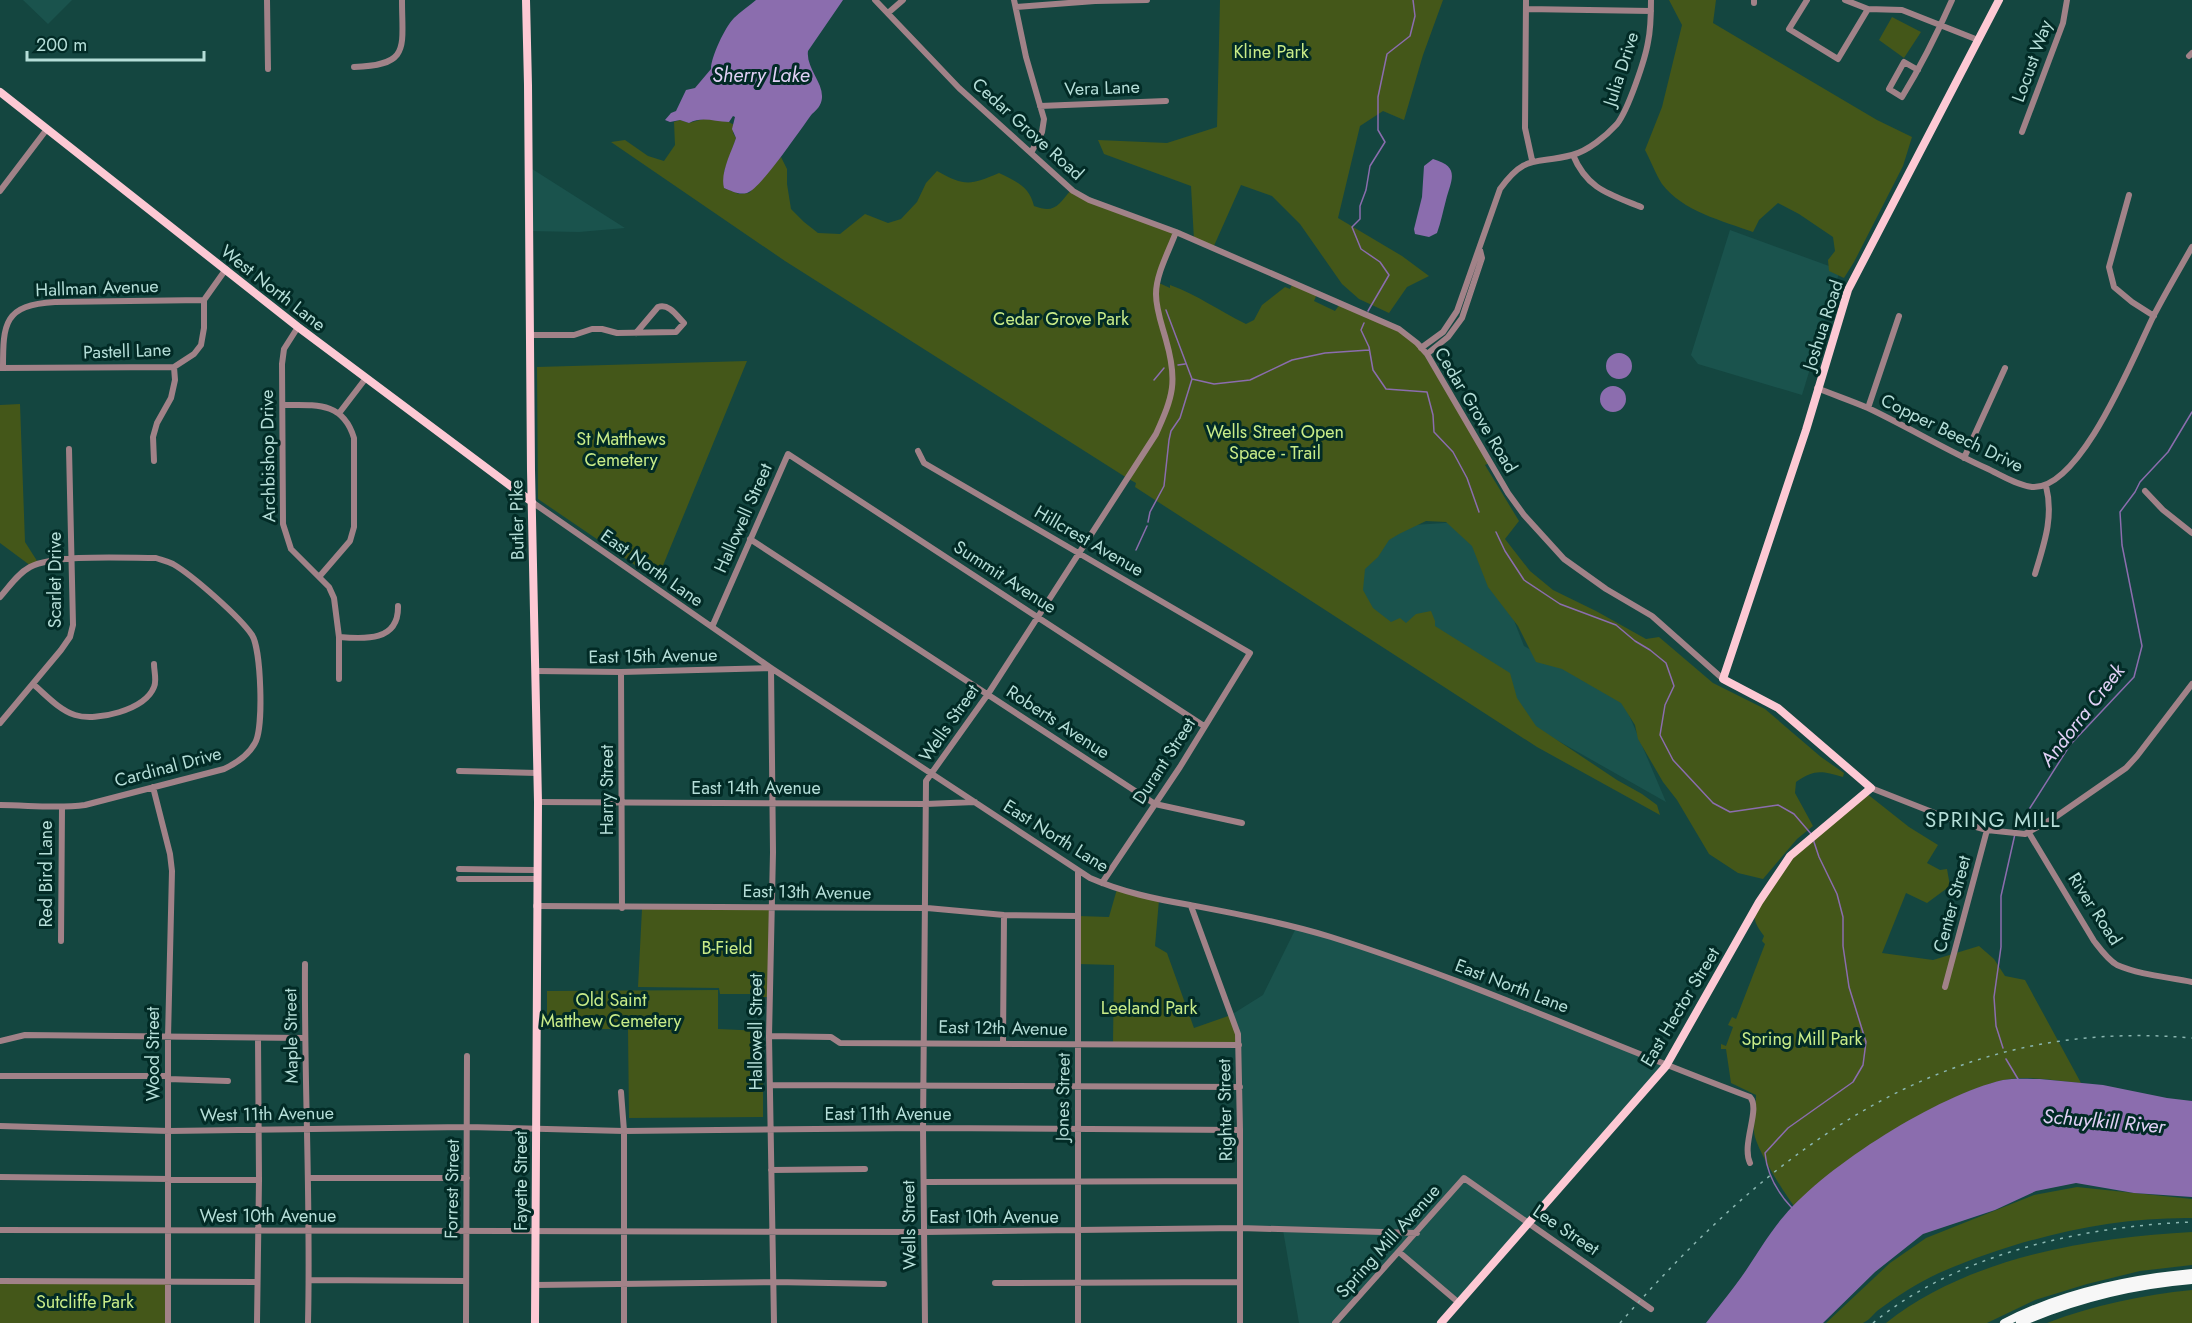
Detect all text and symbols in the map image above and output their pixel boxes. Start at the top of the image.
street label: Locust Way [2005,16,2059,106]
scale bar [27,24,204,62]
street label: Julia Drive [1596,29,1645,111]
text: 200 m [36,32,87,58]
park label: Kline Park [1233,39,1309,65]
water label: Sherry Lake [712,61,810,90]
street label: Cedar Grove Road [966,72,1090,186]
street label: Vera Lane [1064,74,1140,102]
street label: West North Lane [215,239,331,337]
street label: Hallman Avenue [35,273,159,303]
street label: Joshua Road [1796,277,1850,375]
park label: Cedar Grove Park [993,306,1129,332]
street label: Pastell Lane [83,336,171,366]
street label: Cedar Grove Road [1428,342,1524,478]
street label: Copper Beech Drive [1876,387,2028,479]
street label: Archbishop Drive [254,389,282,523]
park label: Wells Street Open Space - Trail [1206,419,1344,466]
park label: St Matthews Cemetery [576,426,666,473]
street label: Hallowell Street [707,459,779,577]
street label: Butler Pike [503,480,531,560]
street label: Hillcrest Avenue [1029,499,1149,583]
street label: East North Lane [595,523,709,613]
street label: Scarlet Drive [42,532,68,628]
street label: Summit Avenue [948,534,1062,620]
street label: East 15th Avenue [588,642,718,670]
water label: Andorra Creek [2032,657,2133,774]
street label: Wells Street [913,678,986,767]
street label: Roberts Avenue [1001,679,1115,765]
street label: Durant Street [1126,712,1202,809]
street label: Cardinal Drive [112,740,224,794]
street label: Harry Street [594,744,620,835]
street label: East 14th Avenue [691,775,821,801]
street label: East North Lane [998,793,1114,879]
district label: SPRING MILL [1925,805,2061,835]
street label: Red Bird Lane [33,820,59,928]
street label: Center Street [1927,852,1978,955]
street label: River Road [2062,867,2128,951]
street label: East 13th Avenue [742,878,872,906]
park label: B-Field [701,935,753,961]
street label: East Hector Street [1634,942,1726,1072]
street label: East North Lane [1451,952,1573,1020]
street label: Hallowell Street [743,973,769,1091]
street label: Maple Street [277,987,305,1084]
park label: Old Saint Matthew Cemetery [540,987,682,1034]
park label: Leeland Park [1101,995,1197,1021]
street label: Wood Street [140,1006,166,1101]
street label: East 12th Avenue [938,1014,1068,1042]
park label: Spring Mill Park [1741,1026,1863,1052]
street label: Jones Street [1049,1052,1077,1143]
street label: Righter Street [1211,1058,1239,1162]
street label: West 11th Avenue [200,1100,334,1128]
street label: East 11th Avenue [825,1101,951,1127]
water label: Schuylkill River [2042,1102,2168,1141]
street label: Fayette Street [508,1130,534,1231]
street label: Forrest Street [438,1138,466,1239]
street label: Spring Mill Avenue [1330,1178,1446,1304]
street label: Wells Street [895,1179,923,1270]
street label: Lee Street [1528,1198,1605,1262]
street label: West 10th Avenue [200,1203,336,1229]
street label: East 10th Avenue [929,1204,1059,1230]
park label: Sutcliffe Park [36,1289,134,1315]

